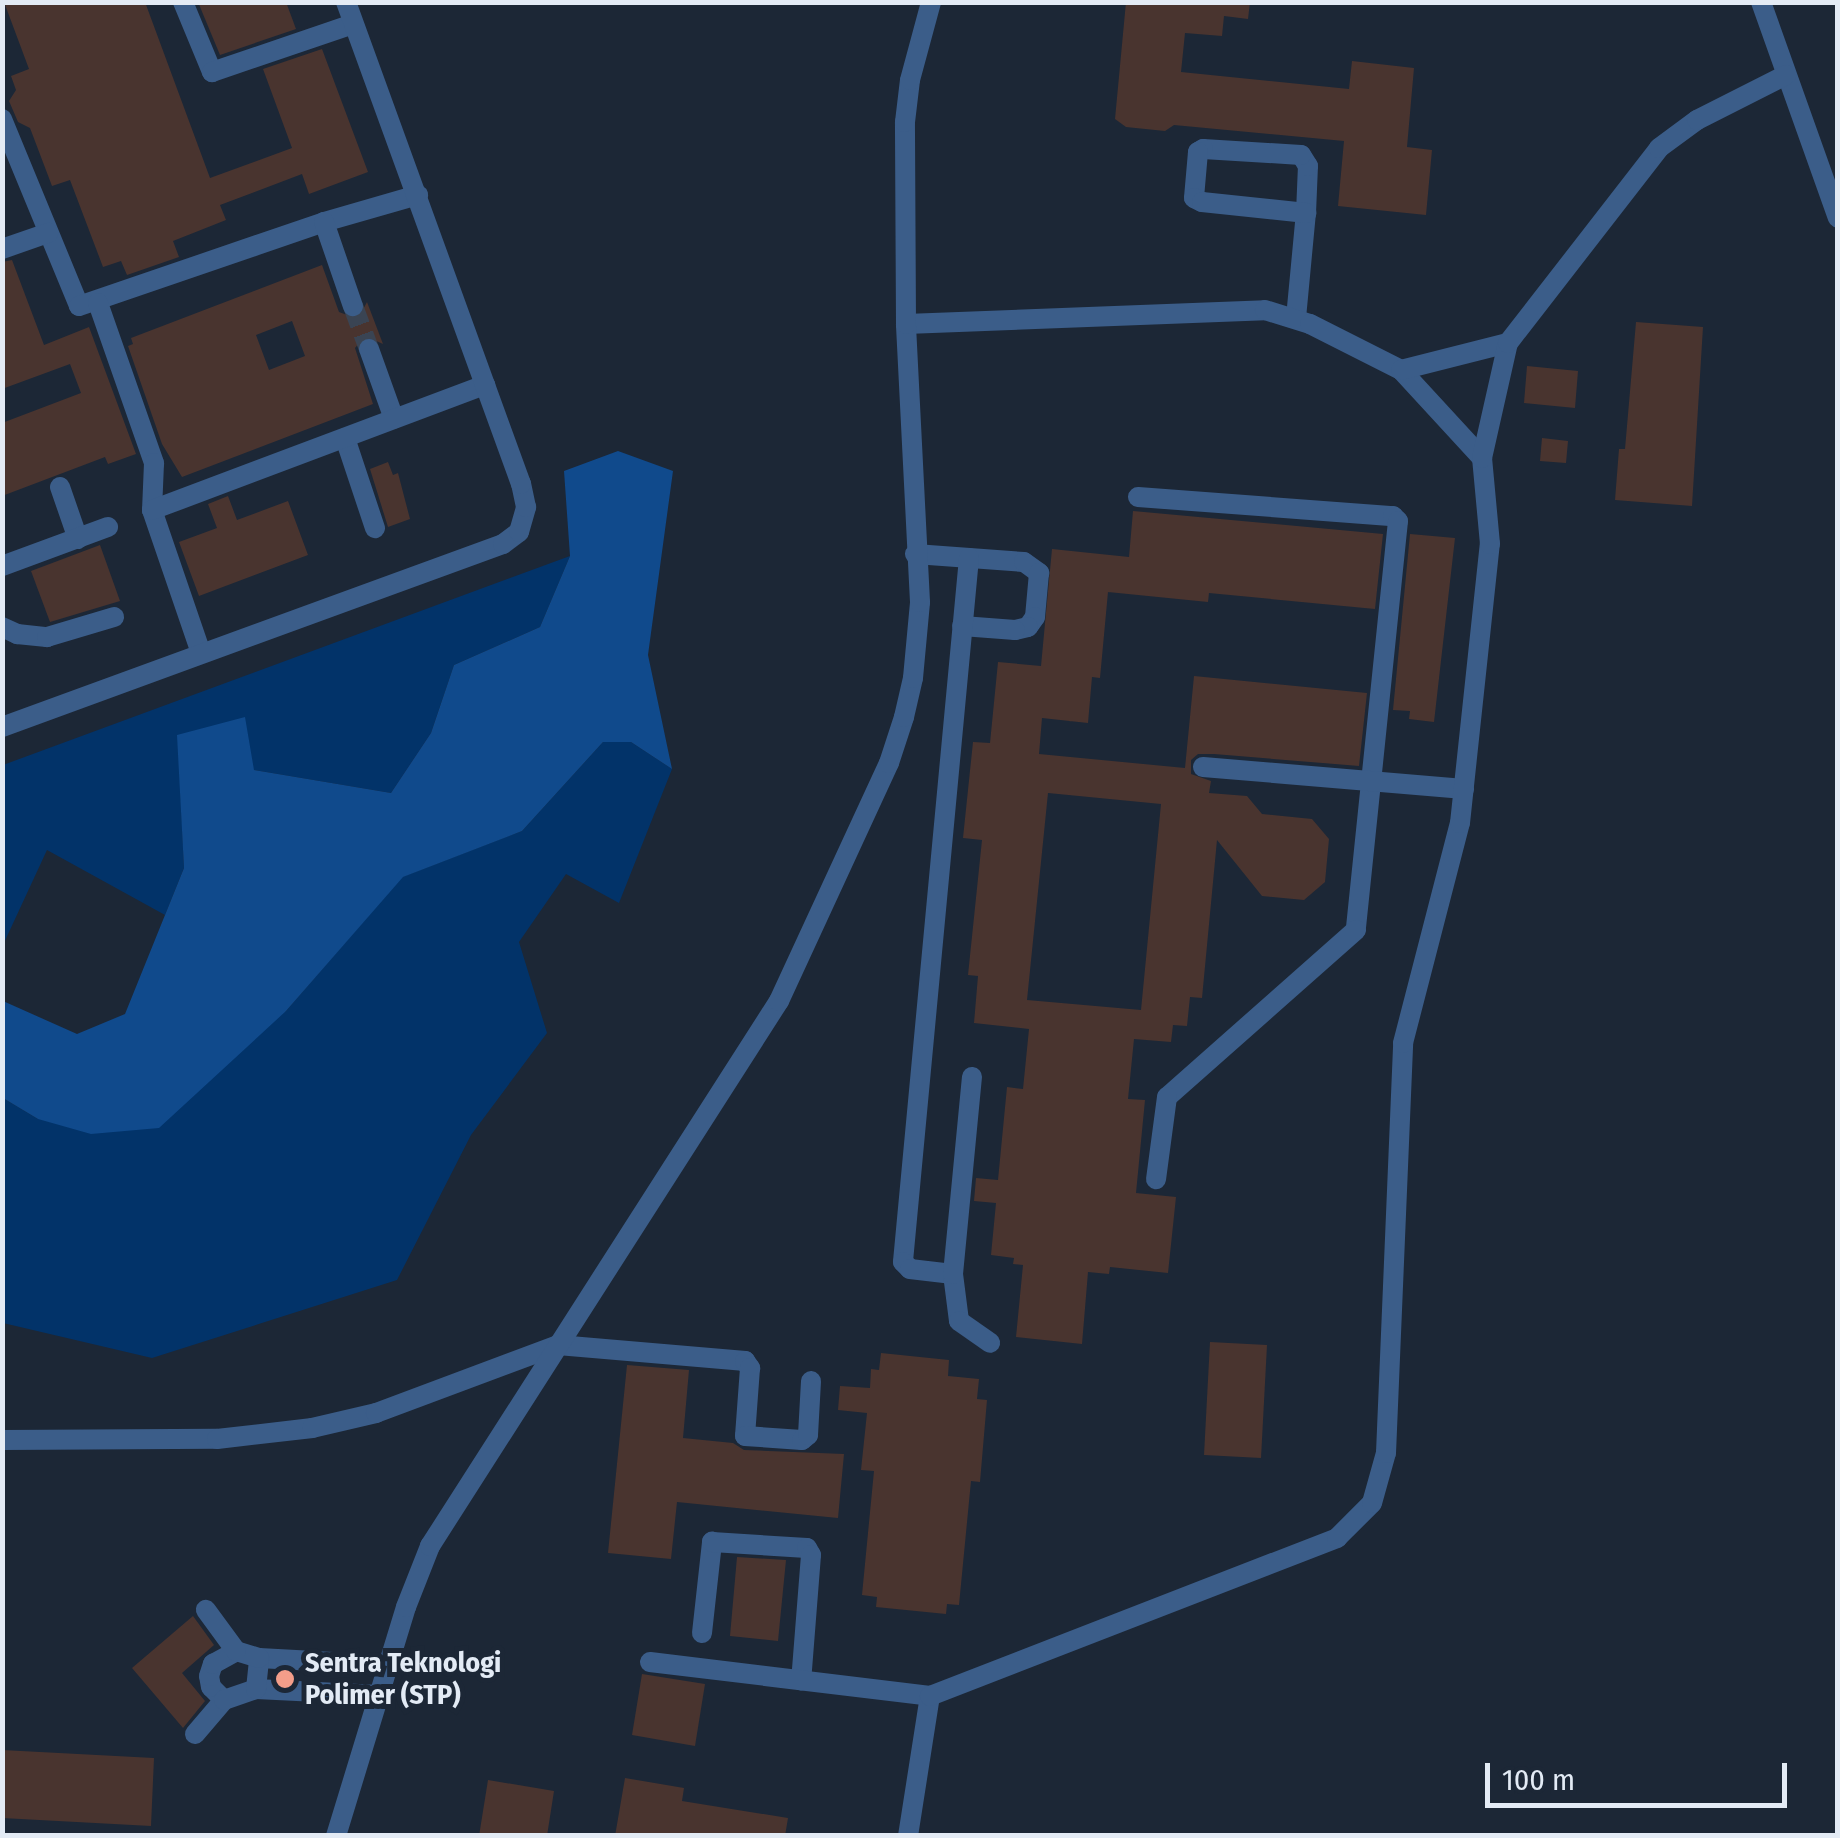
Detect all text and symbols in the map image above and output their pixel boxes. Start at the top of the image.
place label: Sentra Teknologi Polimer (STP) [305,1646,501,1712]
marker: Sentra Teknologi Polimer (STP) [274,1668,296,1690]
scale bar [1490,1743,1792,1805]
text: 100 m [1502,1762,1575,1798]

